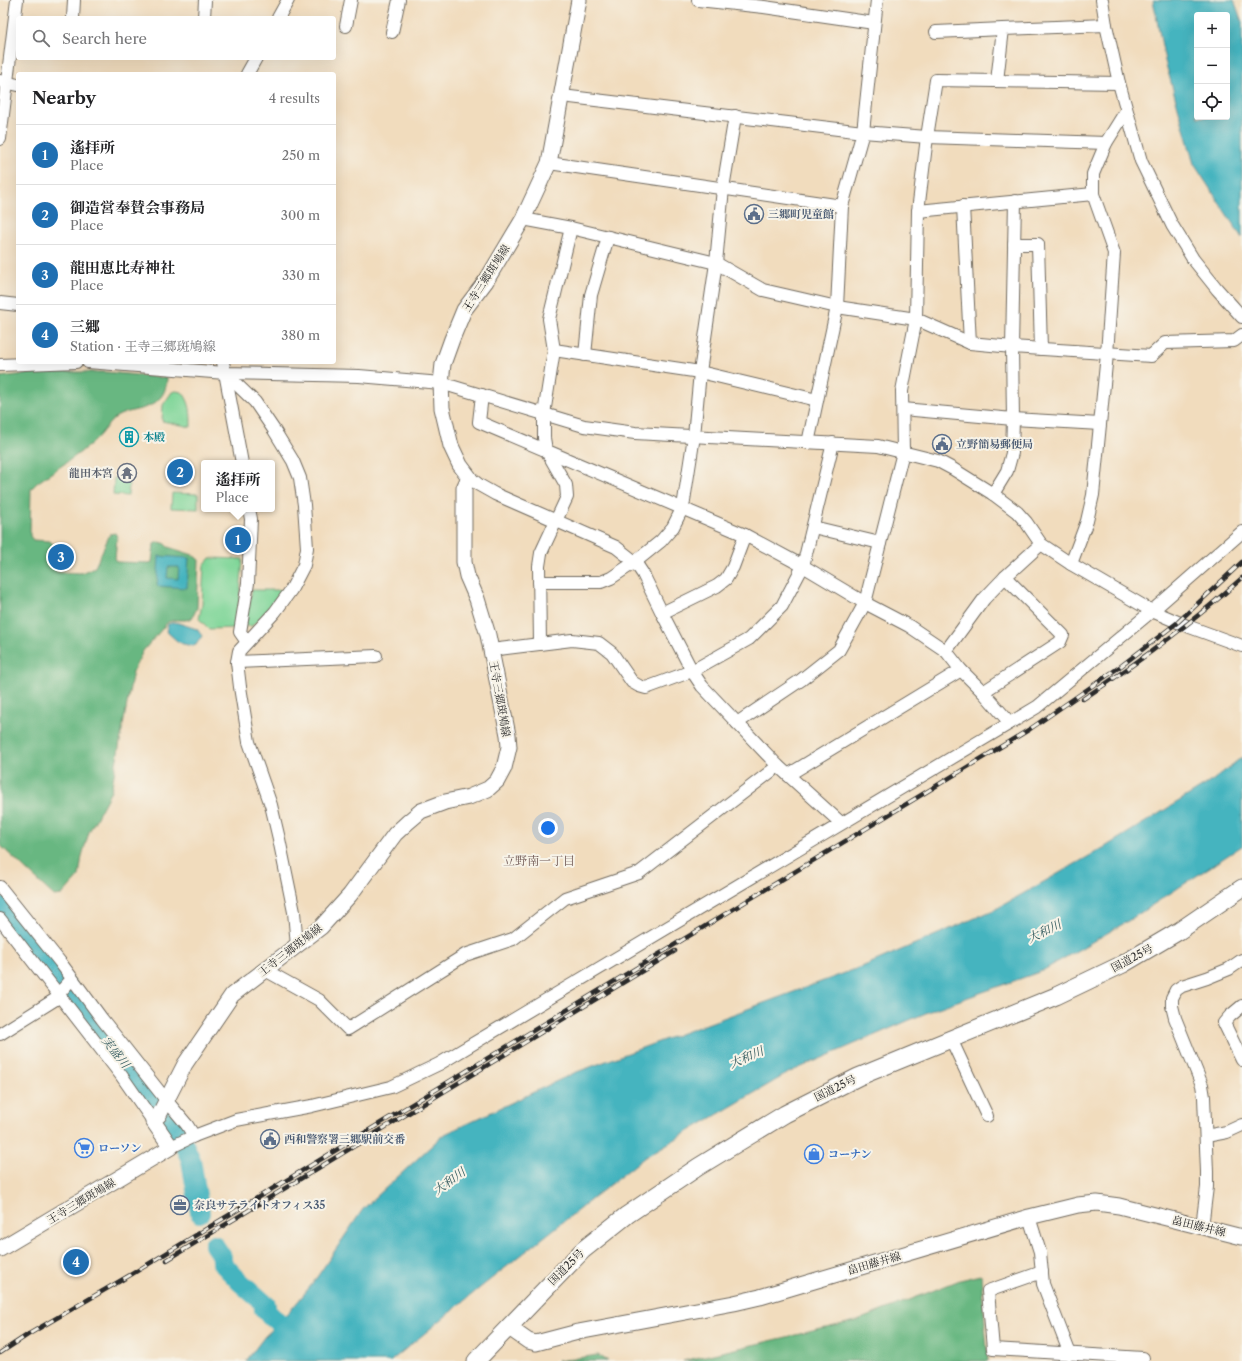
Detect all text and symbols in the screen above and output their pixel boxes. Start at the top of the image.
map controls [1194,12,1230,120]
button: + [1194,12,1230,48]
search box [16,16,336,60]
icon: search [30,27,52,49]
text: Search here [62,29,147,48]
button: − [1194,48,1230,84]
button: locate [1194,84,1230,120]
text: Nearby [32,88,96,108]
text: 4 results [269,90,320,106]
text: 遙拝所 [70,138,115,157]
text: 1 [42,147,48,163]
text: 250 m [282,147,320,163]
text: Place [70,157,103,173]
text: 御造営奉賛会事務局 [70,198,205,217]
public building icon: 三郷町児童館 [743,203,765,225]
text: 2 [41,207,49,223]
text: 300 m [281,207,320,223]
place label: 三郷町児童館 [768,207,834,221]
text: Place [70,217,103,233]
street label: 王寺三郷斑鳩線 [459,242,513,314]
text: 龍田恵比寿神社 [70,258,175,277]
text: 3 [41,267,49,283]
text: 330 m [282,267,320,283]
text: Place [70,277,103,293]
text: 三郷 [70,317,100,336]
text: 4 [41,327,49,343]
text: 380 m [281,327,320,343]
text: Station · 王寺三郷斑鳩線 [70,338,215,354]
building icon: 本殿 [118,426,140,448]
place label: 本殿 [143,430,165,444]
public building icon: 立野簡易郵便局 [931,433,953,455]
place label: 立野簡易郵便局 [956,437,1033,451]
pin: 2 [167,457,193,487]
popup [201,460,275,512]
temple icon: 龍田本宮 [116,462,138,484]
place label: 龍田本宮 [69,466,113,480]
text: 遙拝所 [215,470,261,489]
text: Place [215,489,249,505]
pin: 1 [225,525,251,555]
pin: 3 [48,542,74,572]
street label: 王寺三郷斑鳩線 [486,660,514,738]
your location [538,818,558,838]
district label: 立野南一丁目 [503,853,575,868]
water label: 大和川 [1025,915,1065,946]
street label: 王寺三郷斑鳩線 [255,921,325,979]
street label: 国道25号 [1109,941,1155,975]
water label: 実盛川 [99,1033,134,1072]
water label: 大和川 [726,1042,767,1071]
street label: 国道25号 [812,1072,858,1104]
public building icon: 西和警察署三郷駅前交番 [259,1128,281,1150]
place label: 西和警察署三郷駅前交番 [284,1132,406,1146]
supermarket icon: ローソン [73,1137,95,1159]
place label: ローソン [98,1141,142,1155]
shop icon: コーナン [803,1143,825,1165]
place label: コーナン [828,1147,871,1161]
water label: 大和川 [430,1163,470,1198]
street label: 王寺三郷斑鳩線 [44,1175,118,1227]
office icon: 奈良サテライトオフィス35 [169,1194,191,1216]
place label: 奈良サテライトオフィス35 [194,1198,325,1212]
street label: 畠田藤井線 [1171,1213,1227,1239]
street label: 国道25号 [545,1246,587,1288]
pin: 4 [63,1247,89,1277]
street label: 畠田藤井線 [846,1249,902,1277]

